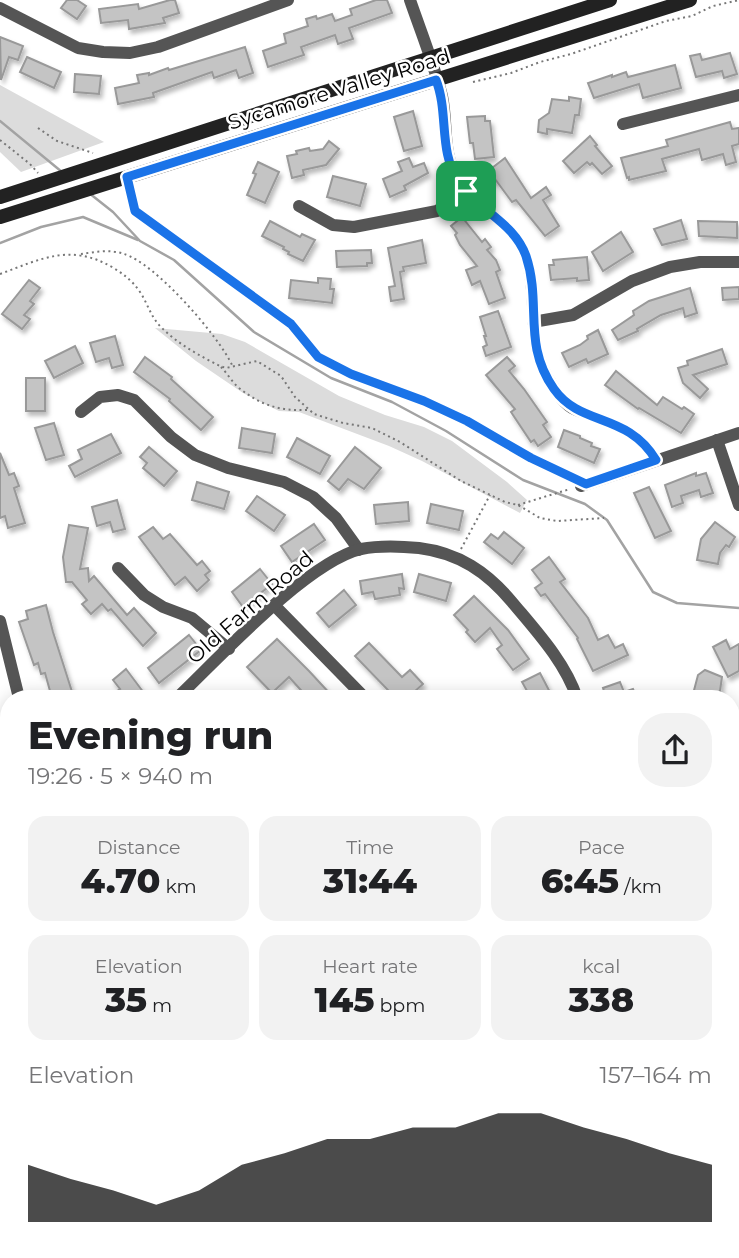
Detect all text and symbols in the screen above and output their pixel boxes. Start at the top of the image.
street label: Sycamore Valley Road [225,43,453,135]
pin [436,161,496,221]
icon: arrive [447,172,485,210]
street label: Old Farm Road [182,545,318,669]
text: Evening run [28,712,273,759]
button: share [638,713,712,787]
text: 19:26 · 5 × 940 m [28,762,213,790]
text: Distance [97,836,180,859]
text: Time [346,836,394,859]
text: Pace [578,836,625,859]
text: 4.70 [81,859,160,902]
text: 31:44 [323,859,417,902]
text: 6:45 [541,859,619,902]
text: km [160,875,197,898]
text: /km [619,875,662,898]
text: Elevation [95,955,183,978]
text: Heart rate [322,955,418,978]
text: kcal [582,955,620,978]
text: 35 [105,978,147,1021]
text: 145 [315,978,375,1021]
text: 338 [569,978,634,1021]
text: m [147,994,172,1017]
text: bpm [375,994,425,1017]
text: Elevation [28,1061,134,1089]
text: 157–164 m [600,1061,712,1089]

